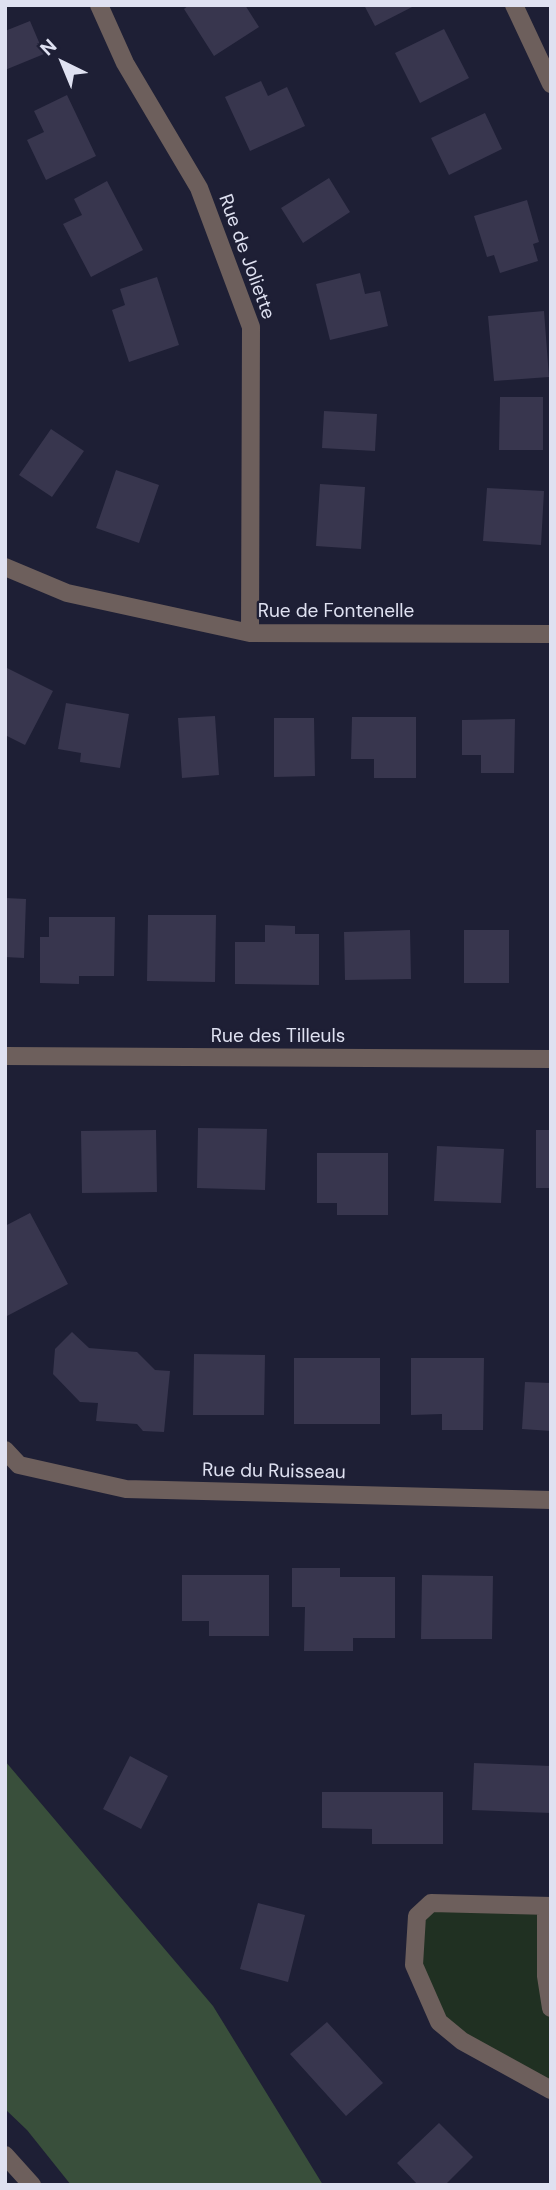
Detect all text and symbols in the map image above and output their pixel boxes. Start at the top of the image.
north arrow [28,28,98,98]
text: N [35,33,62,61]
street label: Rue de Joliette [213,191,279,323]
street label: Rue de Fontenelle [258,601,414,623]
street label: Rue des Tilleuls [211,1026,345,1048]
street label: Rue du Ruisseau [202,1459,346,1485]

